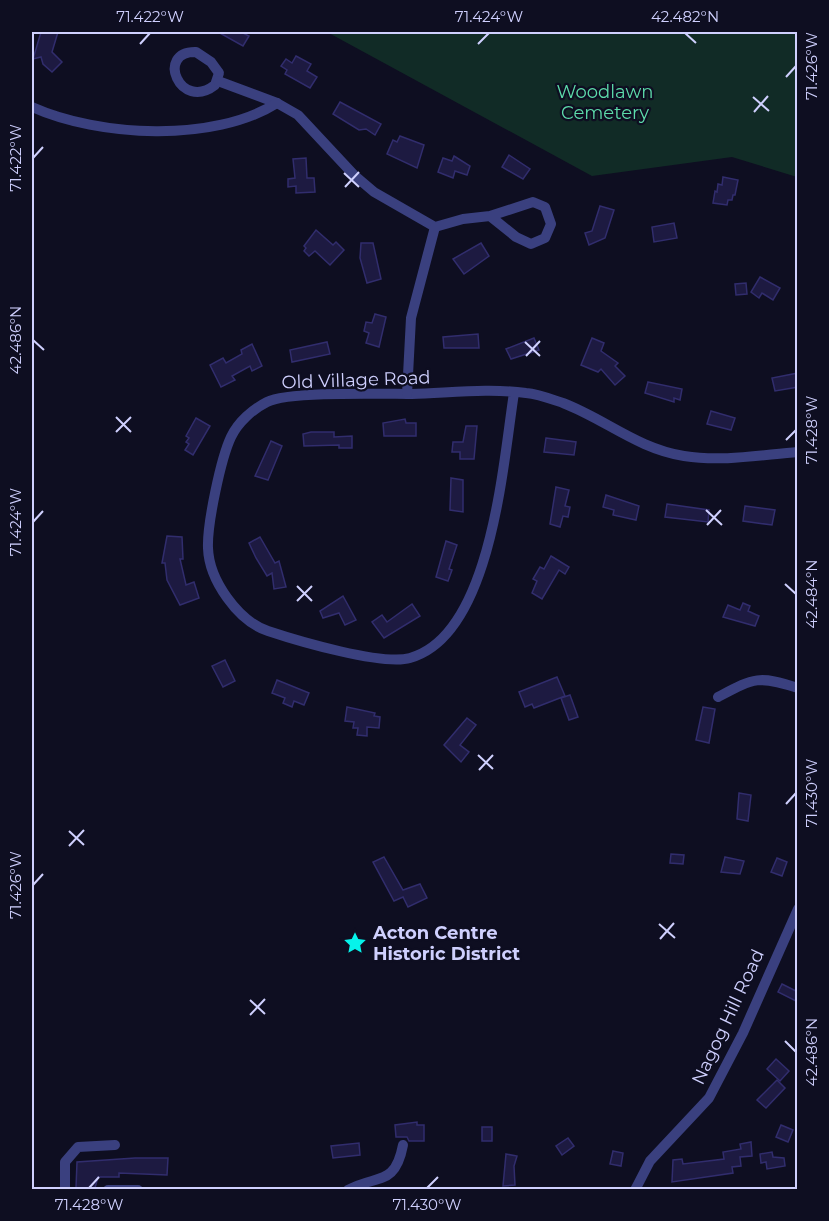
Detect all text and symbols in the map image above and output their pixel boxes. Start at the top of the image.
text: 71.422°W [116,7,184,26]
text: 71.424°W [455,7,523,26]
text: 42.482°N [651,7,719,26]
text: 71.426°W [802,32,821,100]
park label: Woodlawn Cemetery [556,81,654,124]
text: 71.422°W [6,124,25,192]
text: 42.486°N [6,306,25,374]
street label: Old Village Road [281,366,431,394]
text: 71.428°W [802,395,821,464]
text: 71.424°W [6,488,25,556]
text: 42.484°N [802,559,821,629]
text: 71.430°W [802,758,821,827]
text: 71.426°W [6,851,25,919]
place label: Acton Centre Historic District [372,922,520,965]
place icon: Acton Centre Historic District [342,930,368,956]
street label: Nagog Hill Road [687,946,769,1088]
text: 42.486°N [802,1018,821,1086]
text: 71.428°W [55,1195,124,1214]
text: 71.430°W [393,1195,462,1214]

